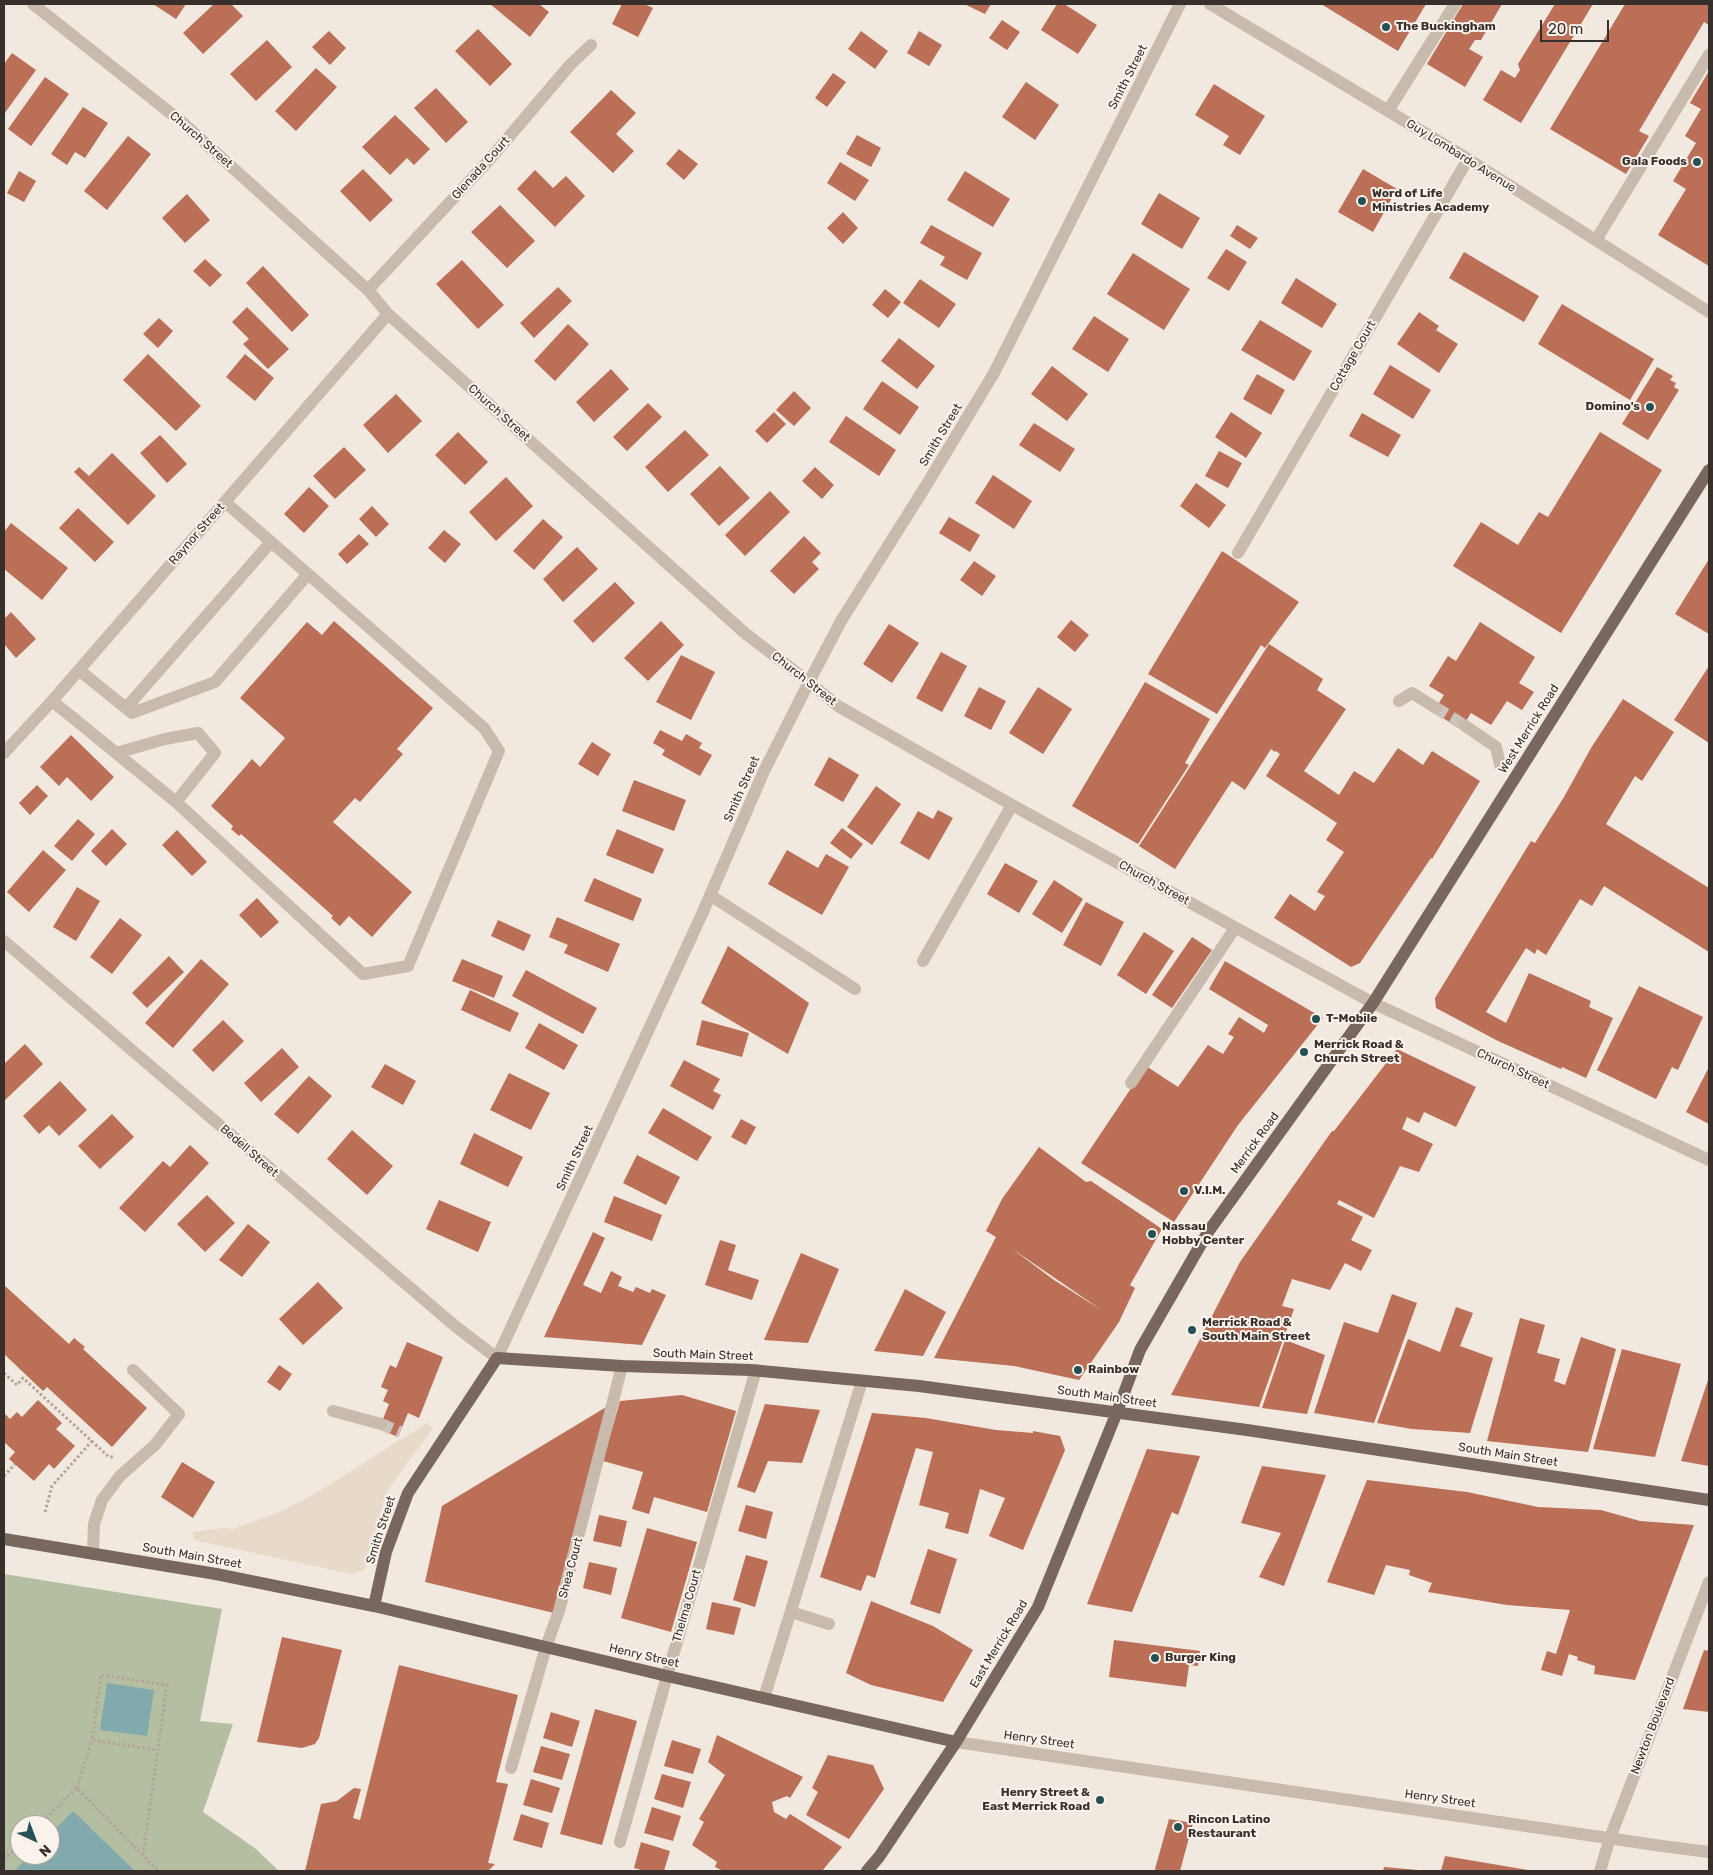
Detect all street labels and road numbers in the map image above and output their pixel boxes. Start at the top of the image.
street label: Smith Street [1106,42,1150,112]
street label: Church Street [167,109,235,171]
street label: Guy Lombardo Avenue [1404,116,1518,196]
street label: Glenada Court [449,134,513,202]
street label: Cottage Court [1327,318,1379,394]
street label: Church Street [465,381,533,445]
street label: Smith Street [917,401,965,469]
street label: Raynor Street [166,500,228,568]
street label: Church Street [769,649,839,709]
street label: West Merrick Road [1496,682,1562,776]
street label: Smith Street [721,754,763,824]
street label: Church Street [1116,858,1192,908]
street label: Church Street [1474,1046,1552,1092]
street label: Merrick Road [1228,1109,1282,1177]
street label: Bedell Street [217,1122,281,1180]
street label: Smith Street [554,1123,596,1193]
street label: South Main Street [653,1346,753,1364]
street label: South Main Street [1056,1383,1158,1411]
street label: South Main Street [1457,1440,1559,1470]
street label: Smith Street [363,1494,399,1566]
street label: Shea Court [556,1536,586,1600]
street label: South Main Street [141,1540,243,1572]
street label: Thelma Court [670,1568,704,1644]
street label: East Merrick Road [967,1597,1031,1691]
street label: Henry Street [608,1641,680,1671]
street label: Newton Boulevard [1628,1676,1678,1776]
street label: Henry Street [1003,1728,1075,1752]
street label: Henry Street [1404,1787,1476,1811]

